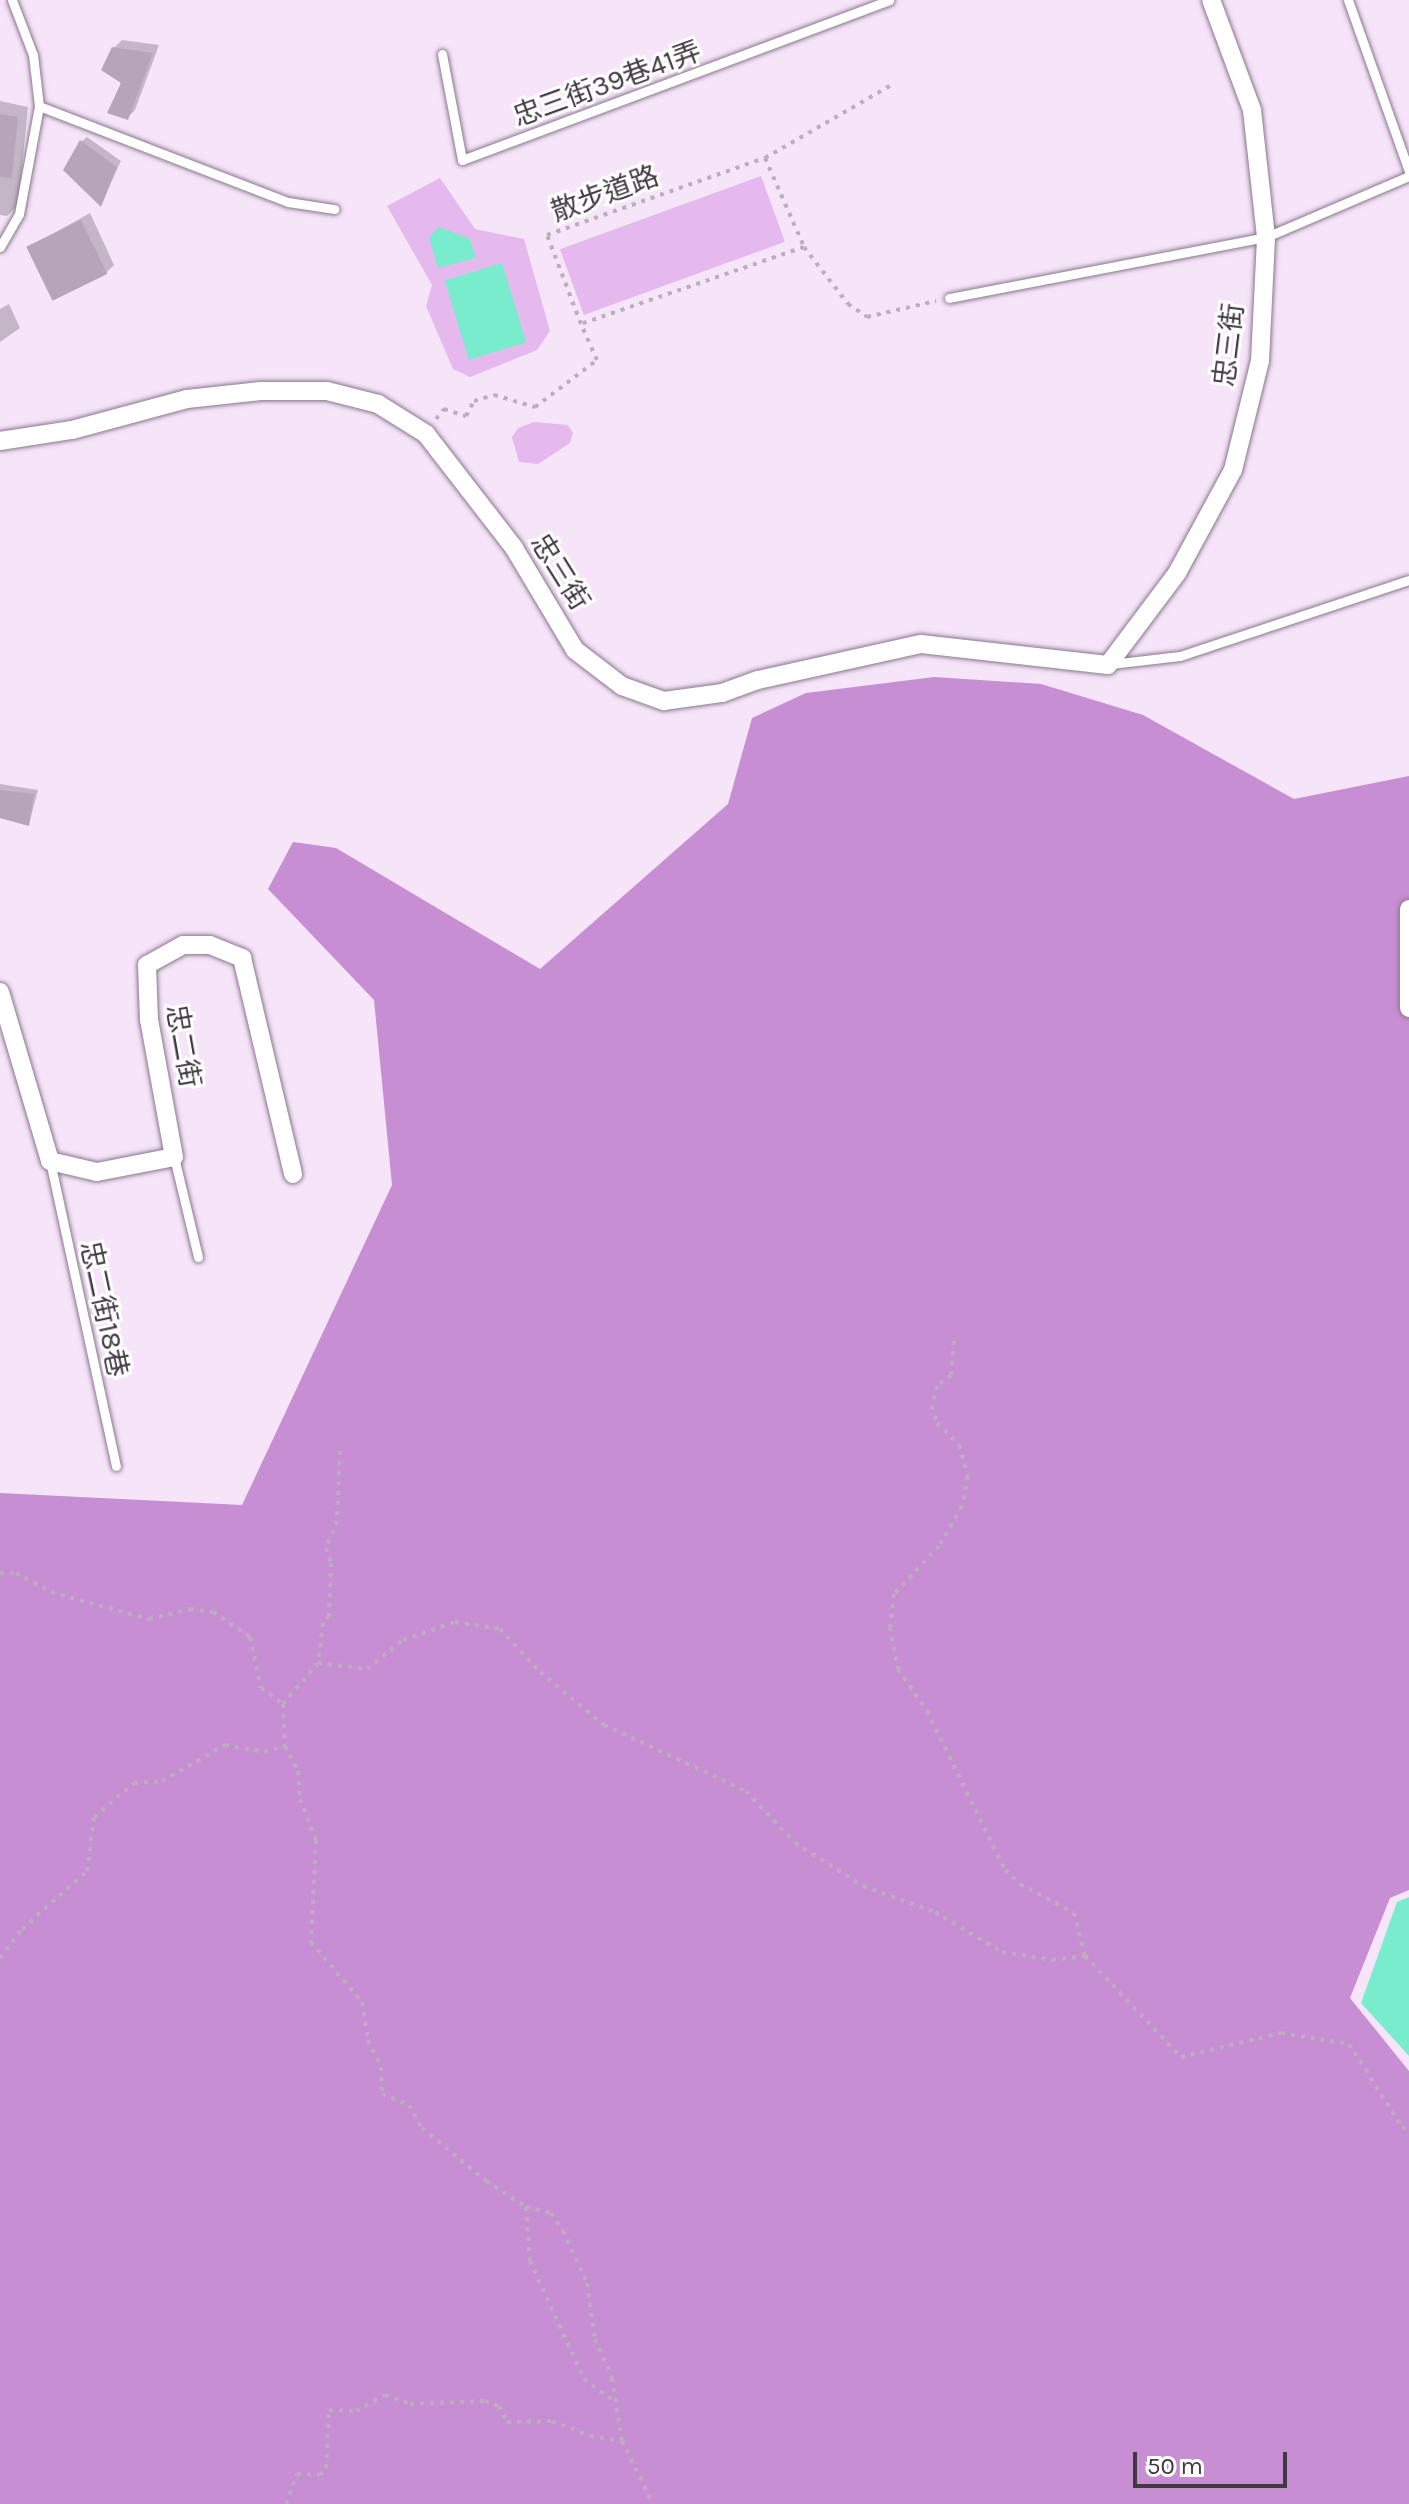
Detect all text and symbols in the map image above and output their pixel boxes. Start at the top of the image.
street label: 忠三街39巷41弄 [508,34,706,134]
street label: 散步道路 [547,159,663,229]
street label: 忠三街 [1207,301,1251,389]
street label: 忠三街 [523,527,597,617]
street label: 忠二街 [159,1002,207,1090]
street label: 忠二街18巷 [73,1238,135,1380]
scale bar [1137,2436,1291,2486]
text: 50 m [1147,2452,1203,2480]

